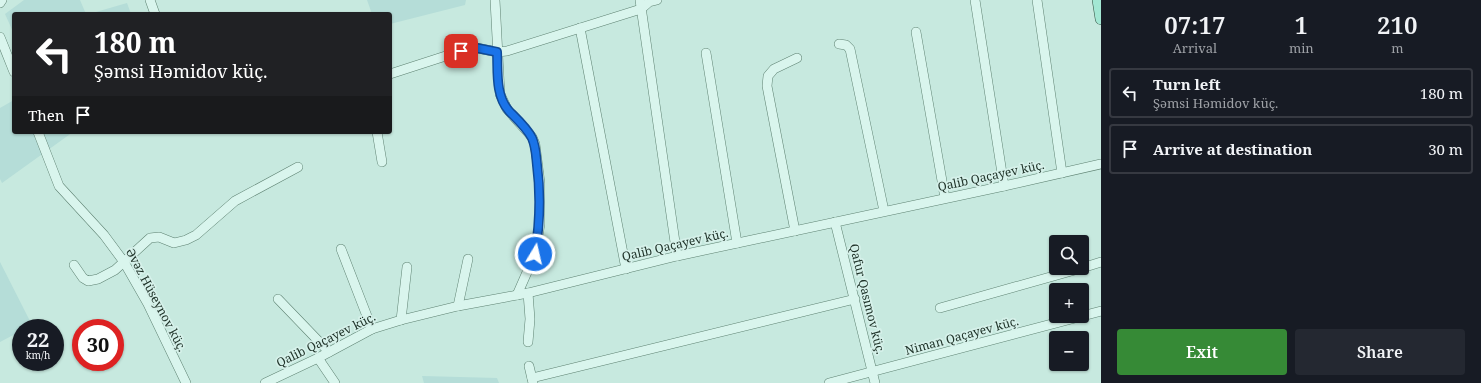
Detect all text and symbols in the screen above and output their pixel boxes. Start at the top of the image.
text: 07:17 [1164,8,1226,41]
text: 1 [1295,8,1308,41]
text: 210 [1377,8,1418,41]
text: 180 m [94,23,176,61]
icon: left [28,28,80,80]
pin [444,34,478,68]
text: Arrival [1173,39,1217,57]
text: min [1289,39,1314,57]
text: m [1391,39,1403,57]
icon: arrive [450,40,472,62]
text: Şəmsi Həmidov küç. [94,59,268,83]
text: Turn left [1153,74,1221,94]
icon: left [1119,82,1141,104]
text: 180 m [1420,83,1463,103]
text: Şəmsi Həmidov küç. [1153,94,1278,112]
icon: arrive [72,104,94,126]
text: Then [28,105,64,125]
icon: arrive [1119,138,1141,160]
text: Arrive at destination [1153,139,1312,159]
text: 30 m [1428,139,1463,159]
street label: Qalib Qaçayev küç. [936,156,1046,195]
street label: Qalib Qaçayev küç. [620,224,730,265]
position arrow [514,233,556,275]
map controls [1049,235,1089,371]
button: search [1049,235,1089,275]
street label: Qafur Qasımov küç. [846,242,889,356]
street label: Əvəz Hüseynov küç. [122,245,191,354]
button: + [1049,283,1089,323]
street label: Qalib Qaçayev küç. [273,308,378,371]
street label: Niman Qaçayev küç. [903,312,1021,359]
speed limit sign: 30 [72,319,124,371]
text: 22 [27,326,49,353]
button: Exit [1117,329,1287,375]
button: Share [1295,329,1465,375]
button: − [1049,331,1089,371]
text: km/h [26,348,50,362]

